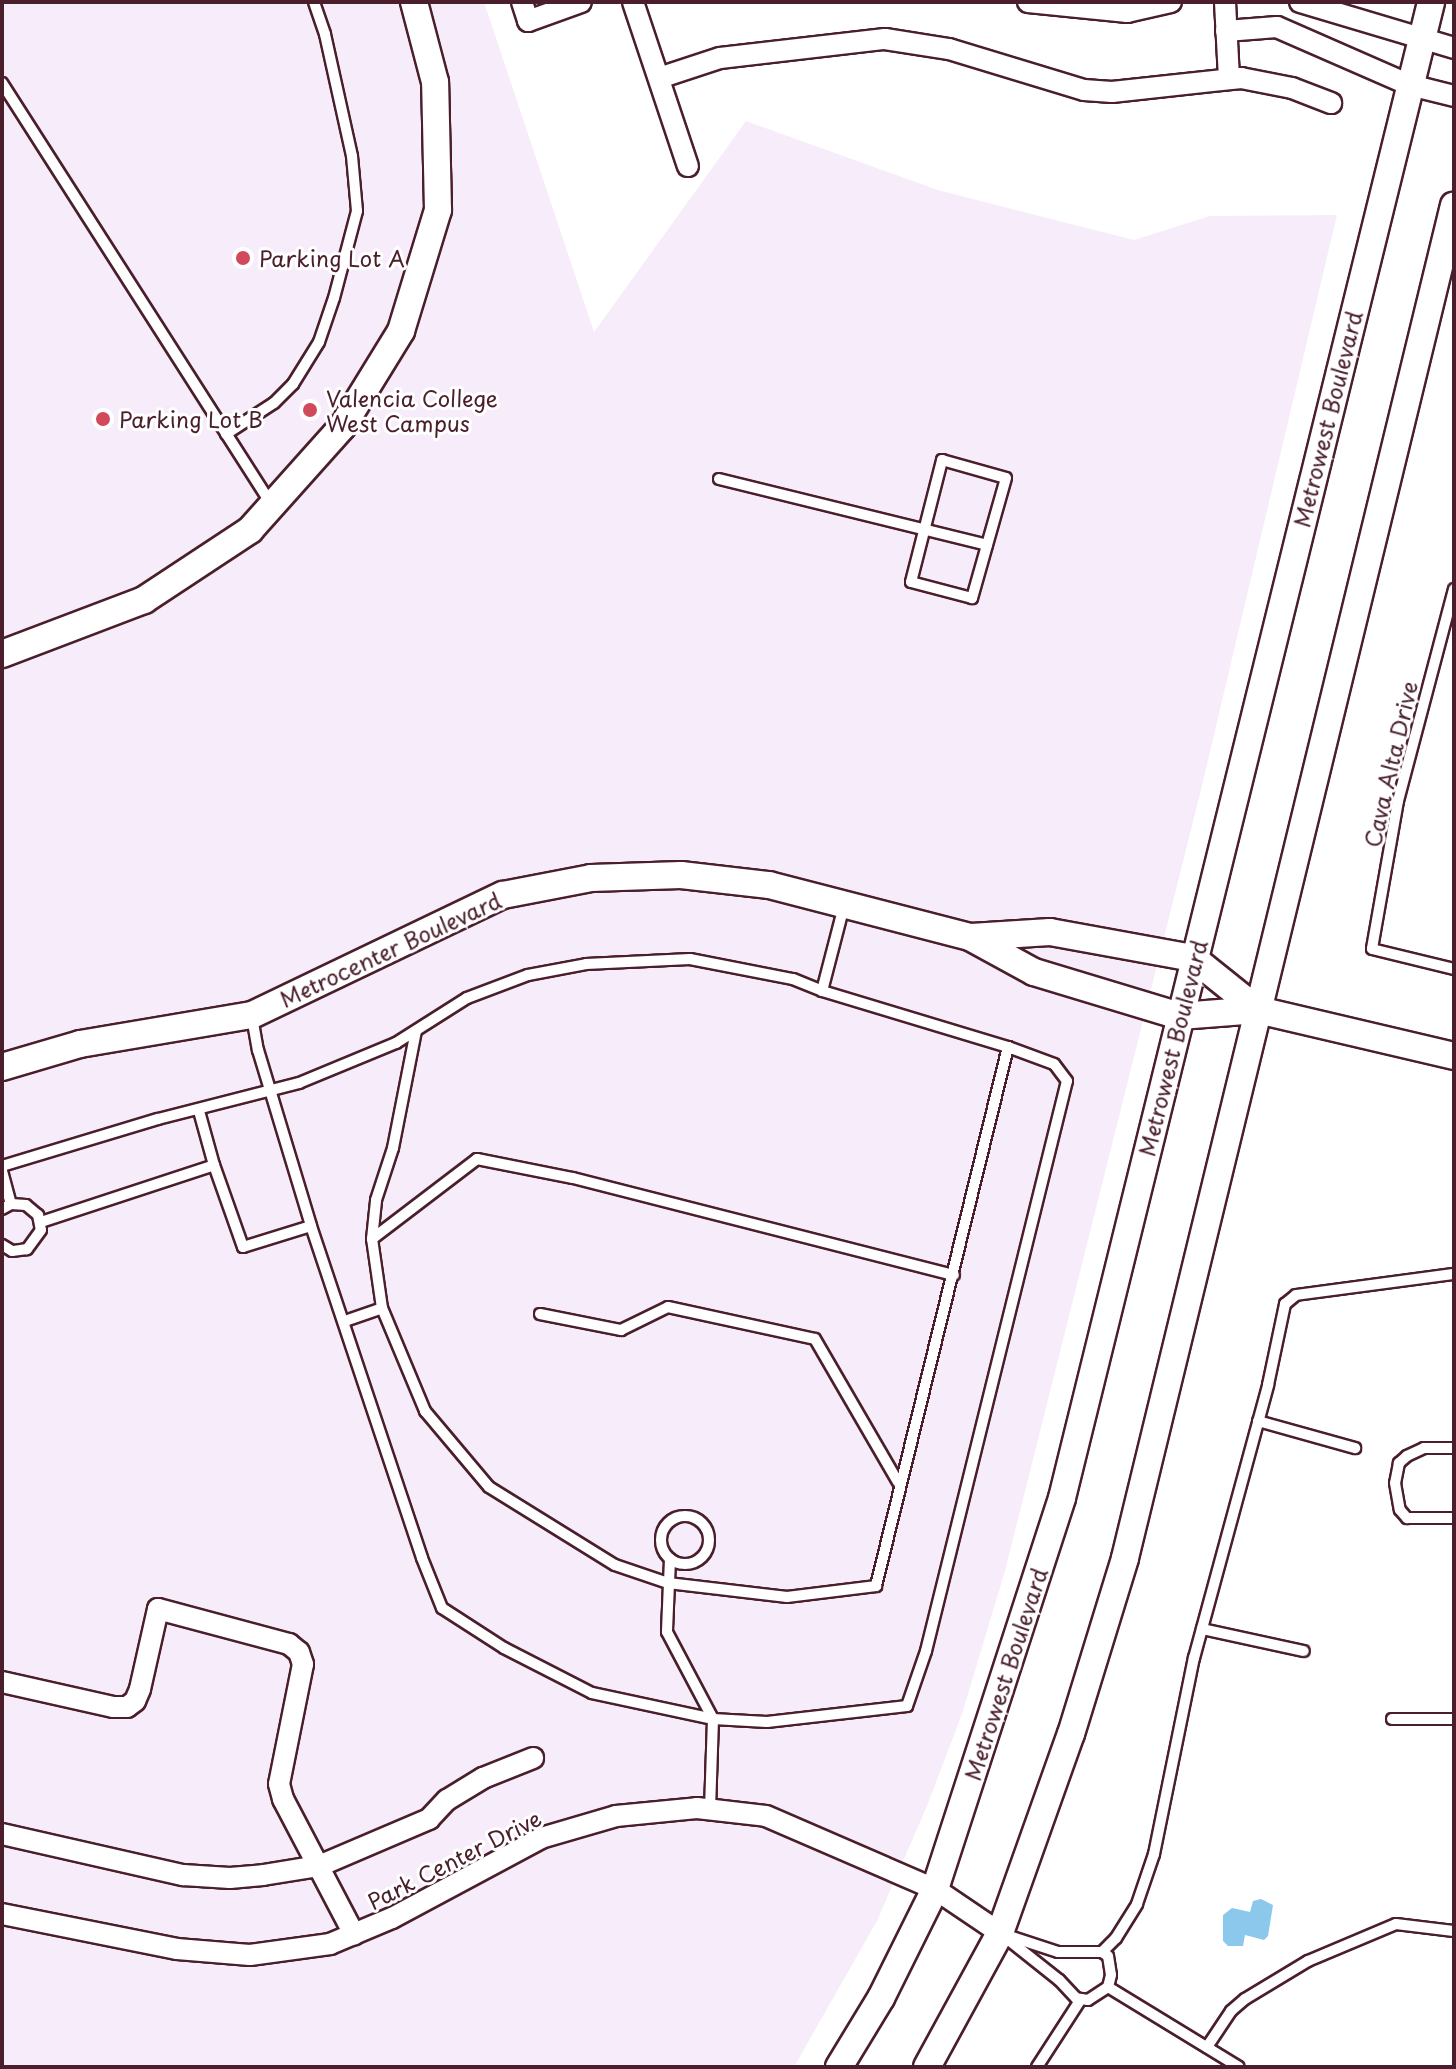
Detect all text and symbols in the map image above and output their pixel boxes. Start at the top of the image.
place label: Parking Lot A [259,245,406,271]
marker: Parking Lot A [234,249,252,267]
street label: Metrowest Boulevard [1287,308,1367,530]
place label: Valencia College West Campus [326,384,497,436]
marker: Valencia College West Campus [301,401,319,419]
place label: Parking Lot B [119,406,264,432]
marker: Parking Lot B [94,410,112,428]
street label: Cava Alta Drive [1358,677,1422,851]
street label: Metrocenter Boulevard [274,886,506,1012]
street label: Metrowest Boulevard [1132,937,1212,1159]
street label: Metrowest Boulevard [958,1565,1052,1783]
street label: Park Center Drive [362,1804,546,1914]

